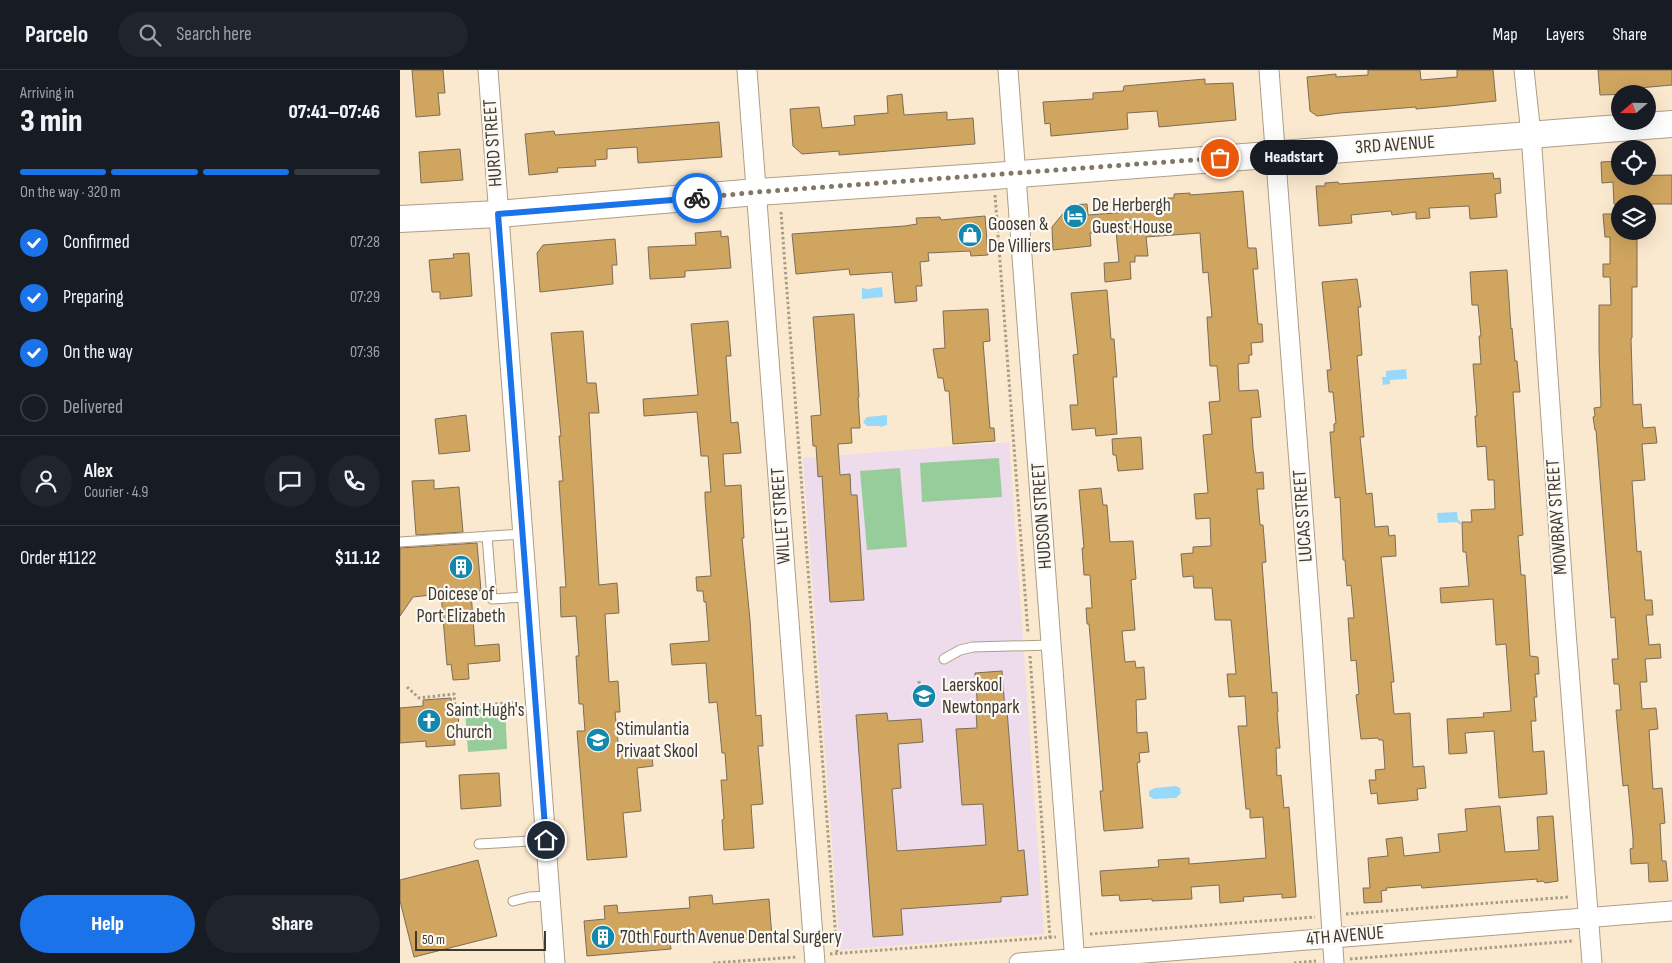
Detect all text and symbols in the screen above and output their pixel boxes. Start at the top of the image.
search box [118,12,468,57]
text: Parcelo [25,20,88,49]
icon: search [136,21,164,49]
text: Search here [176,23,252,46]
text: Map [1493,24,1518,45]
text: Layers [1546,24,1585,45]
text: Share [1613,24,1647,45]
text: Arriving in [20,84,74,103]
north arrow [1611,85,1656,130]
map controls [1611,85,1656,240]
street label: HURD STREET [478,98,508,188]
text: 07:41–07:46 [288,101,380,124]
text: 3 min [20,102,82,141]
street label: 3RD AVENUE [1354,131,1436,159]
pin [1199,137,1241,179]
callout: Headstart [1250,140,1338,176]
button: locate [1611,140,1656,185]
icon: bag [1206,144,1234,172]
text: Headstart [1265,148,1323,167]
courier [672,173,722,223]
text: On the way · 320 m [20,183,120,202]
icon: bike [683,184,711,212]
place label: De Herbergh Guest House [1092,194,1173,239]
button: layers [1611,195,1656,240]
hotel icon: De Herbergh Guest House [1062,203,1088,229]
place label: Goosen & De Villiers [988,213,1051,258]
shop icon: Goosen & De Villiers [957,222,983,248]
icon: check [20,229,48,257]
text: Confirmed [63,231,130,254]
text: 07:28 [350,233,380,252]
icon: check [20,284,48,312]
text: Preparing [63,286,124,309]
text: 07:29 [350,288,380,307]
icon: check [20,339,48,367]
text: On the way [63,341,133,364]
text: 07:36 [350,343,380,362]
text: Delivered [63,396,123,419]
button: person [20,455,72,507]
button: chat [264,455,316,507]
button: phone [328,455,380,507]
street label: MOWBRAY STREET [1541,458,1573,576]
text: Alex [84,460,113,483]
street label: HUDSON STREET [1027,462,1057,570]
street label: WILLET STREET [766,467,796,565]
street label: LUCAS STREET [1288,469,1318,563]
text: Courier · 4.9 [84,483,148,502]
text: Order #1122 [20,547,96,570]
text: $11.12 [334,547,380,570]
building icon: Doicese of Port Elizabeth [448,554,474,580]
place label: Doicese of Port Elizabeth [416,583,506,628]
place label: Laerskool Newtonpark [942,674,1020,719]
school or university icon: Laerskool Newtonpark [911,683,937,709]
place label: Saint Hugh's Church [446,699,525,744]
church icon: Saint Hugh's Church [416,708,442,734]
place label: Stimulantia Privaat Skool [616,718,698,763]
school or university icon: Stimulantia Privaat Skool [585,727,611,753]
pin [525,819,567,861]
icon: home [532,826,560,854]
button: Help [20,895,195,953]
button: Share [205,895,380,953]
street label: 4TH AVENUE [1305,921,1385,951]
building icon: 70th Fourth Avenue Dental Surgery [590,924,616,950]
place label: 70th Fourth Avenue Dental Surgery [620,926,842,949]
scale bar [415,928,546,951]
text: 50 m [422,931,445,948]

